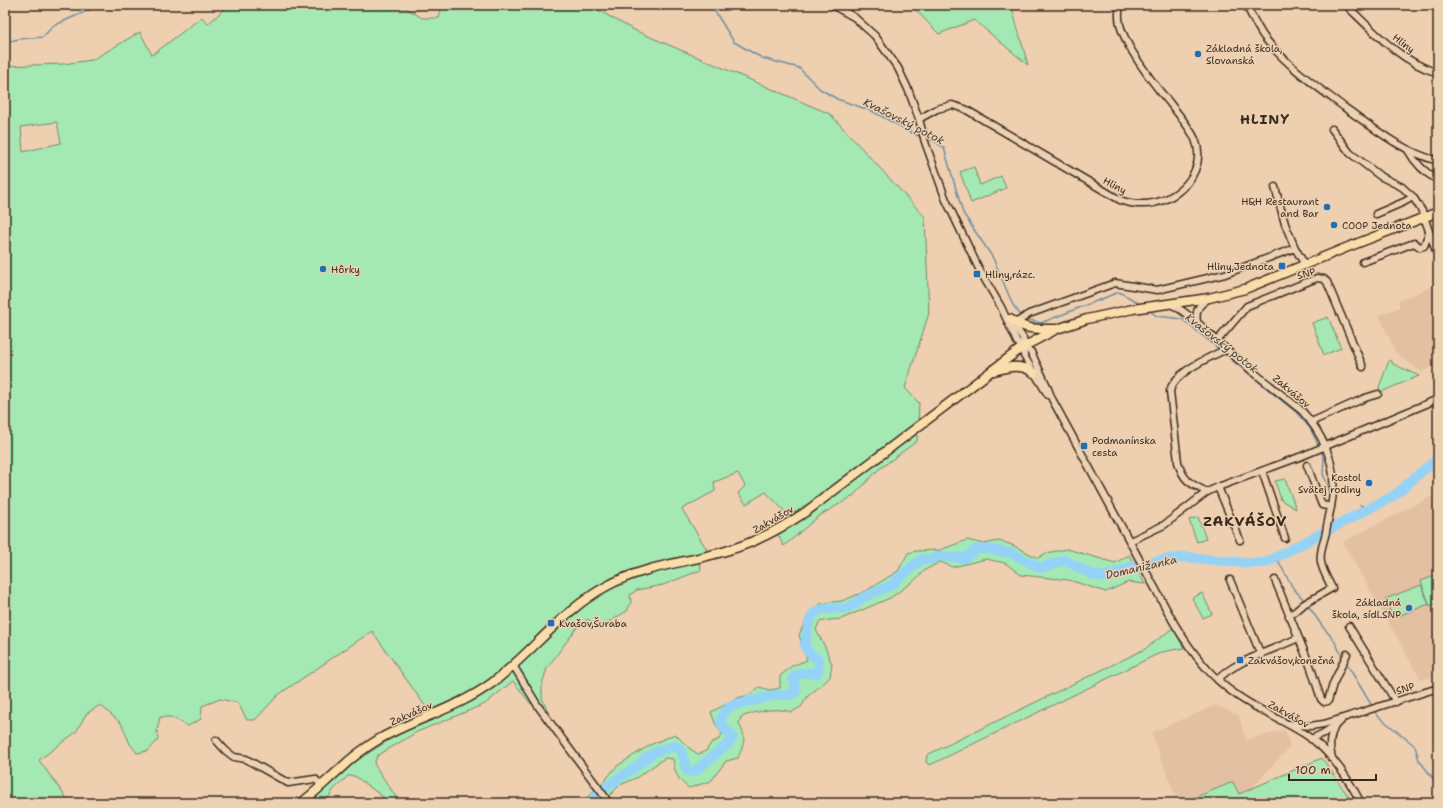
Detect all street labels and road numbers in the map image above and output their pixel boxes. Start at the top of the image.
street label: Hliny [1390,31,1418,56]
street label: Hliny [1101,174,1129,197]
street label: SNP [1295,265,1317,282]
street label: Zakvášov [1270,372,1314,411]
street label: Zakvášov [750,502,796,536]
street label: SNP [1394,679,1416,698]
street label: Zakvášov [388,698,435,729]
street label: Zakvášov [1266,698,1312,731]

